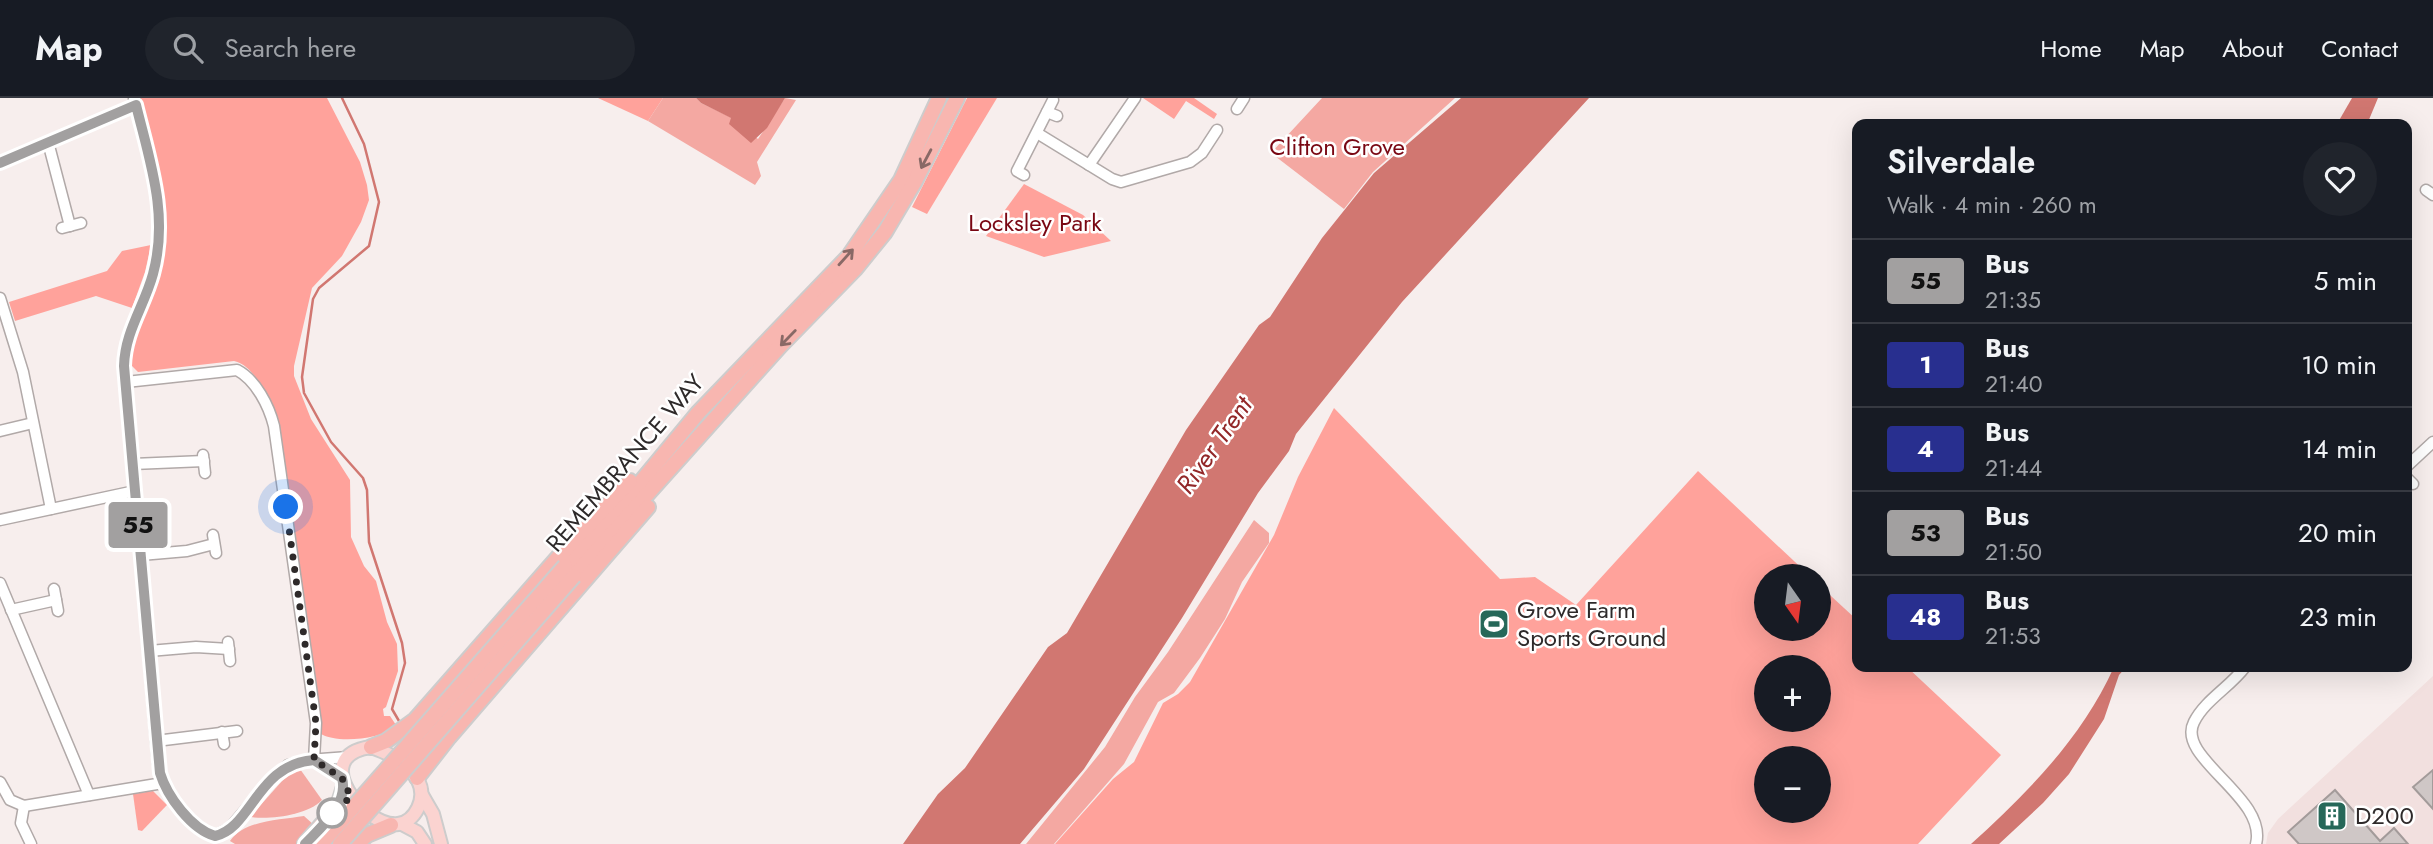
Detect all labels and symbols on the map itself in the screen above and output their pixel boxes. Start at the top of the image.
park label: Clifton Grove [1269,129,1405,164]
one-way arrow [919,148,933,169]
park label: Locksley Park [968,205,1102,240]
one-way arrow [838,249,854,267]
one-way arrow [780,329,797,346]
street label: REMEMBRANCE WAY [537,366,712,559]
water label: River Trent [1167,387,1263,501]
your location [268,489,303,524]
line badge: 55 [106,502,170,548]
north arrow [1754,564,1830,640]
place label: Grove Farm Sports Ground [1517,592,1666,655]
sports icon: Grove Farm Sports Ground [1477,607,1511,641]
unlabelled marker [317,798,347,828]
place label: D200 [2355,798,2414,833]
building icon: D200 [2315,799,2349,833]

